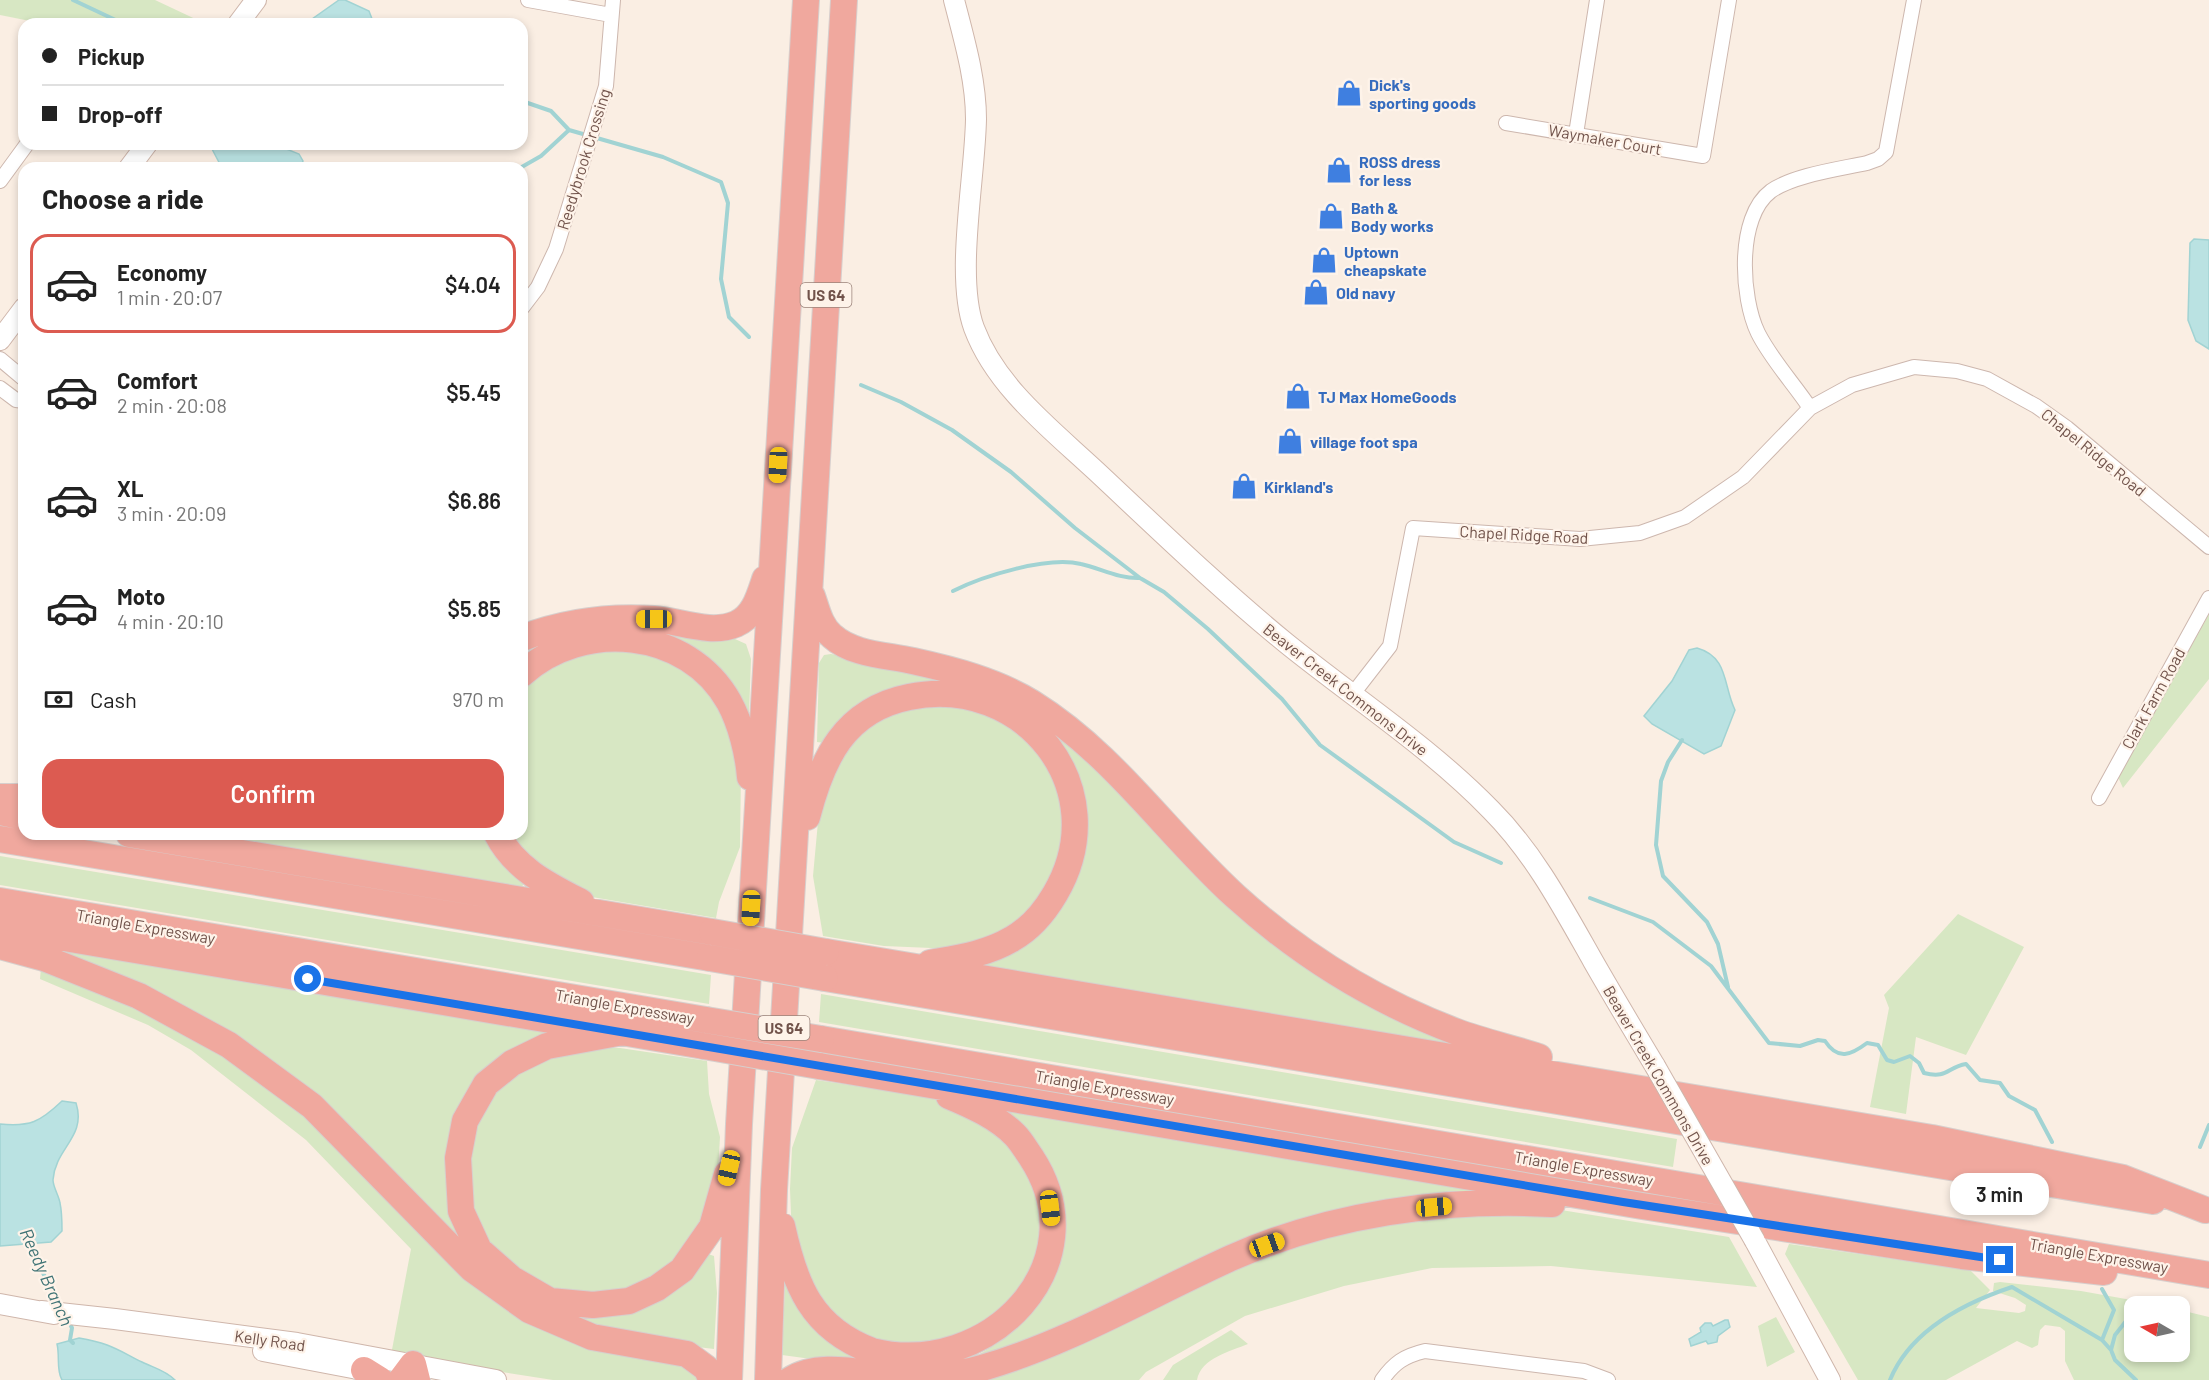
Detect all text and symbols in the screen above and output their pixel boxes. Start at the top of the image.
text: Pickup [78,43,145,69]
place label: Dick's sporting goods [1369,75,1476,112]
shop icon: Dick's sporting goods [1334,78,1364,108]
street label: Reedybrook Crossing [552,86,614,232]
text: Drop-off [78,101,162,127]
street label: Waymaker Court [1547,120,1663,158]
place label: ROSS dress for less [1359,152,1441,189]
shop icon: ROSS dress for less [1324,155,1354,185]
text: Choose a ride [42,182,204,214]
place label: Bath & Body works [1351,198,1434,235]
shop icon: Bath & Body works [1316,201,1346,231]
place label: Uptown cheapskate [1344,242,1427,279]
shop icon: Uptown cheapskate [1309,245,1339,275]
icon: car [45,257,99,311]
text: Economy [117,259,207,285]
text: $4.04 [445,271,501,297]
shop icon: Old navy [1301,277,1331,307]
road number: US 64 [800,283,852,307]
place label: Old navy [1336,283,1395,302]
text: 1 min · 20:07 [117,285,222,309]
icon: car [45,365,99,419]
text: Comfort [117,367,198,393]
text: $5.45 [446,379,501,405]
shop icon: TJ Max HomeGoods [1283,381,1313,411]
place label: TJ Max HomeGoods [1318,387,1456,406]
text: 2 min · 20:08 [117,393,227,417]
street label: Chapel Ridge Road [2038,404,2150,500]
shop icon: village foot spa [1275,426,1305,456]
place label: village foot spa [1310,432,1418,451]
car [768,447,788,483]
shop icon: Kirkland's [1229,471,1259,501]
icon: car [45,473,99,527]
text: XL [117,475,143,501]
place label: Kirkland's [1264,477,1333,496]
text: $6.86 [448,487,501,513]
text: 3 min · 20:09 [117,501,226,525]
street label: Chapel Ridge Road [1459,521,1589,547]
icon: car [45,581,99,635]
text: Moto [117,583,165,609]
text: $5.85 [447,595,501,621]
text: 4 min · 20:10 [117,609,224,633]
car [636,610,672,628]
street label: Beaver Creek Commons Drive [1260,619,1432,759]
street label: Clark Farm Road [2117,644,2189,752]
icon: cash [42,683,75,716]
text: Cash [90,686,137,712]
text: 970 m [452,687,504,711]
button: Confirm [42,759,504,828]
car [741,890,761,926]
street label: Triangle Expressway [75,904,218,948]
route start [294,965,321,992]
street label: Beaver Creek Commons Drive [1600,982,1718,1168]
street label: Triangle Expressway [554,984,697,1028]
road number: US 64 [758,1016,810,1040]
street label: Triangle Expressway [1034,1065,1177,1109]
street label: Triangle Expressway [1513,1146,1656,1190]
car [716,1148,742,1188]
callout: 3 min [1950,1173,2050,1215]
text: 3 min [1976,1182,2023,1206]
car [1039,1189,1061,1227]
car [1415,1196,1453,1218]
water label: Reedy Branch [16,1225,78,1329]
car [1247,1230,1287,1260]
street label: Triangle Expressway [2028,1233,2171,1277]
route end [1986,1246,2013,1273]
north arrow [2124,1296,2190,1362]
map controls [2124,1296,2190,1362]
street label: Kelly Road [233,1326,307,1354]

